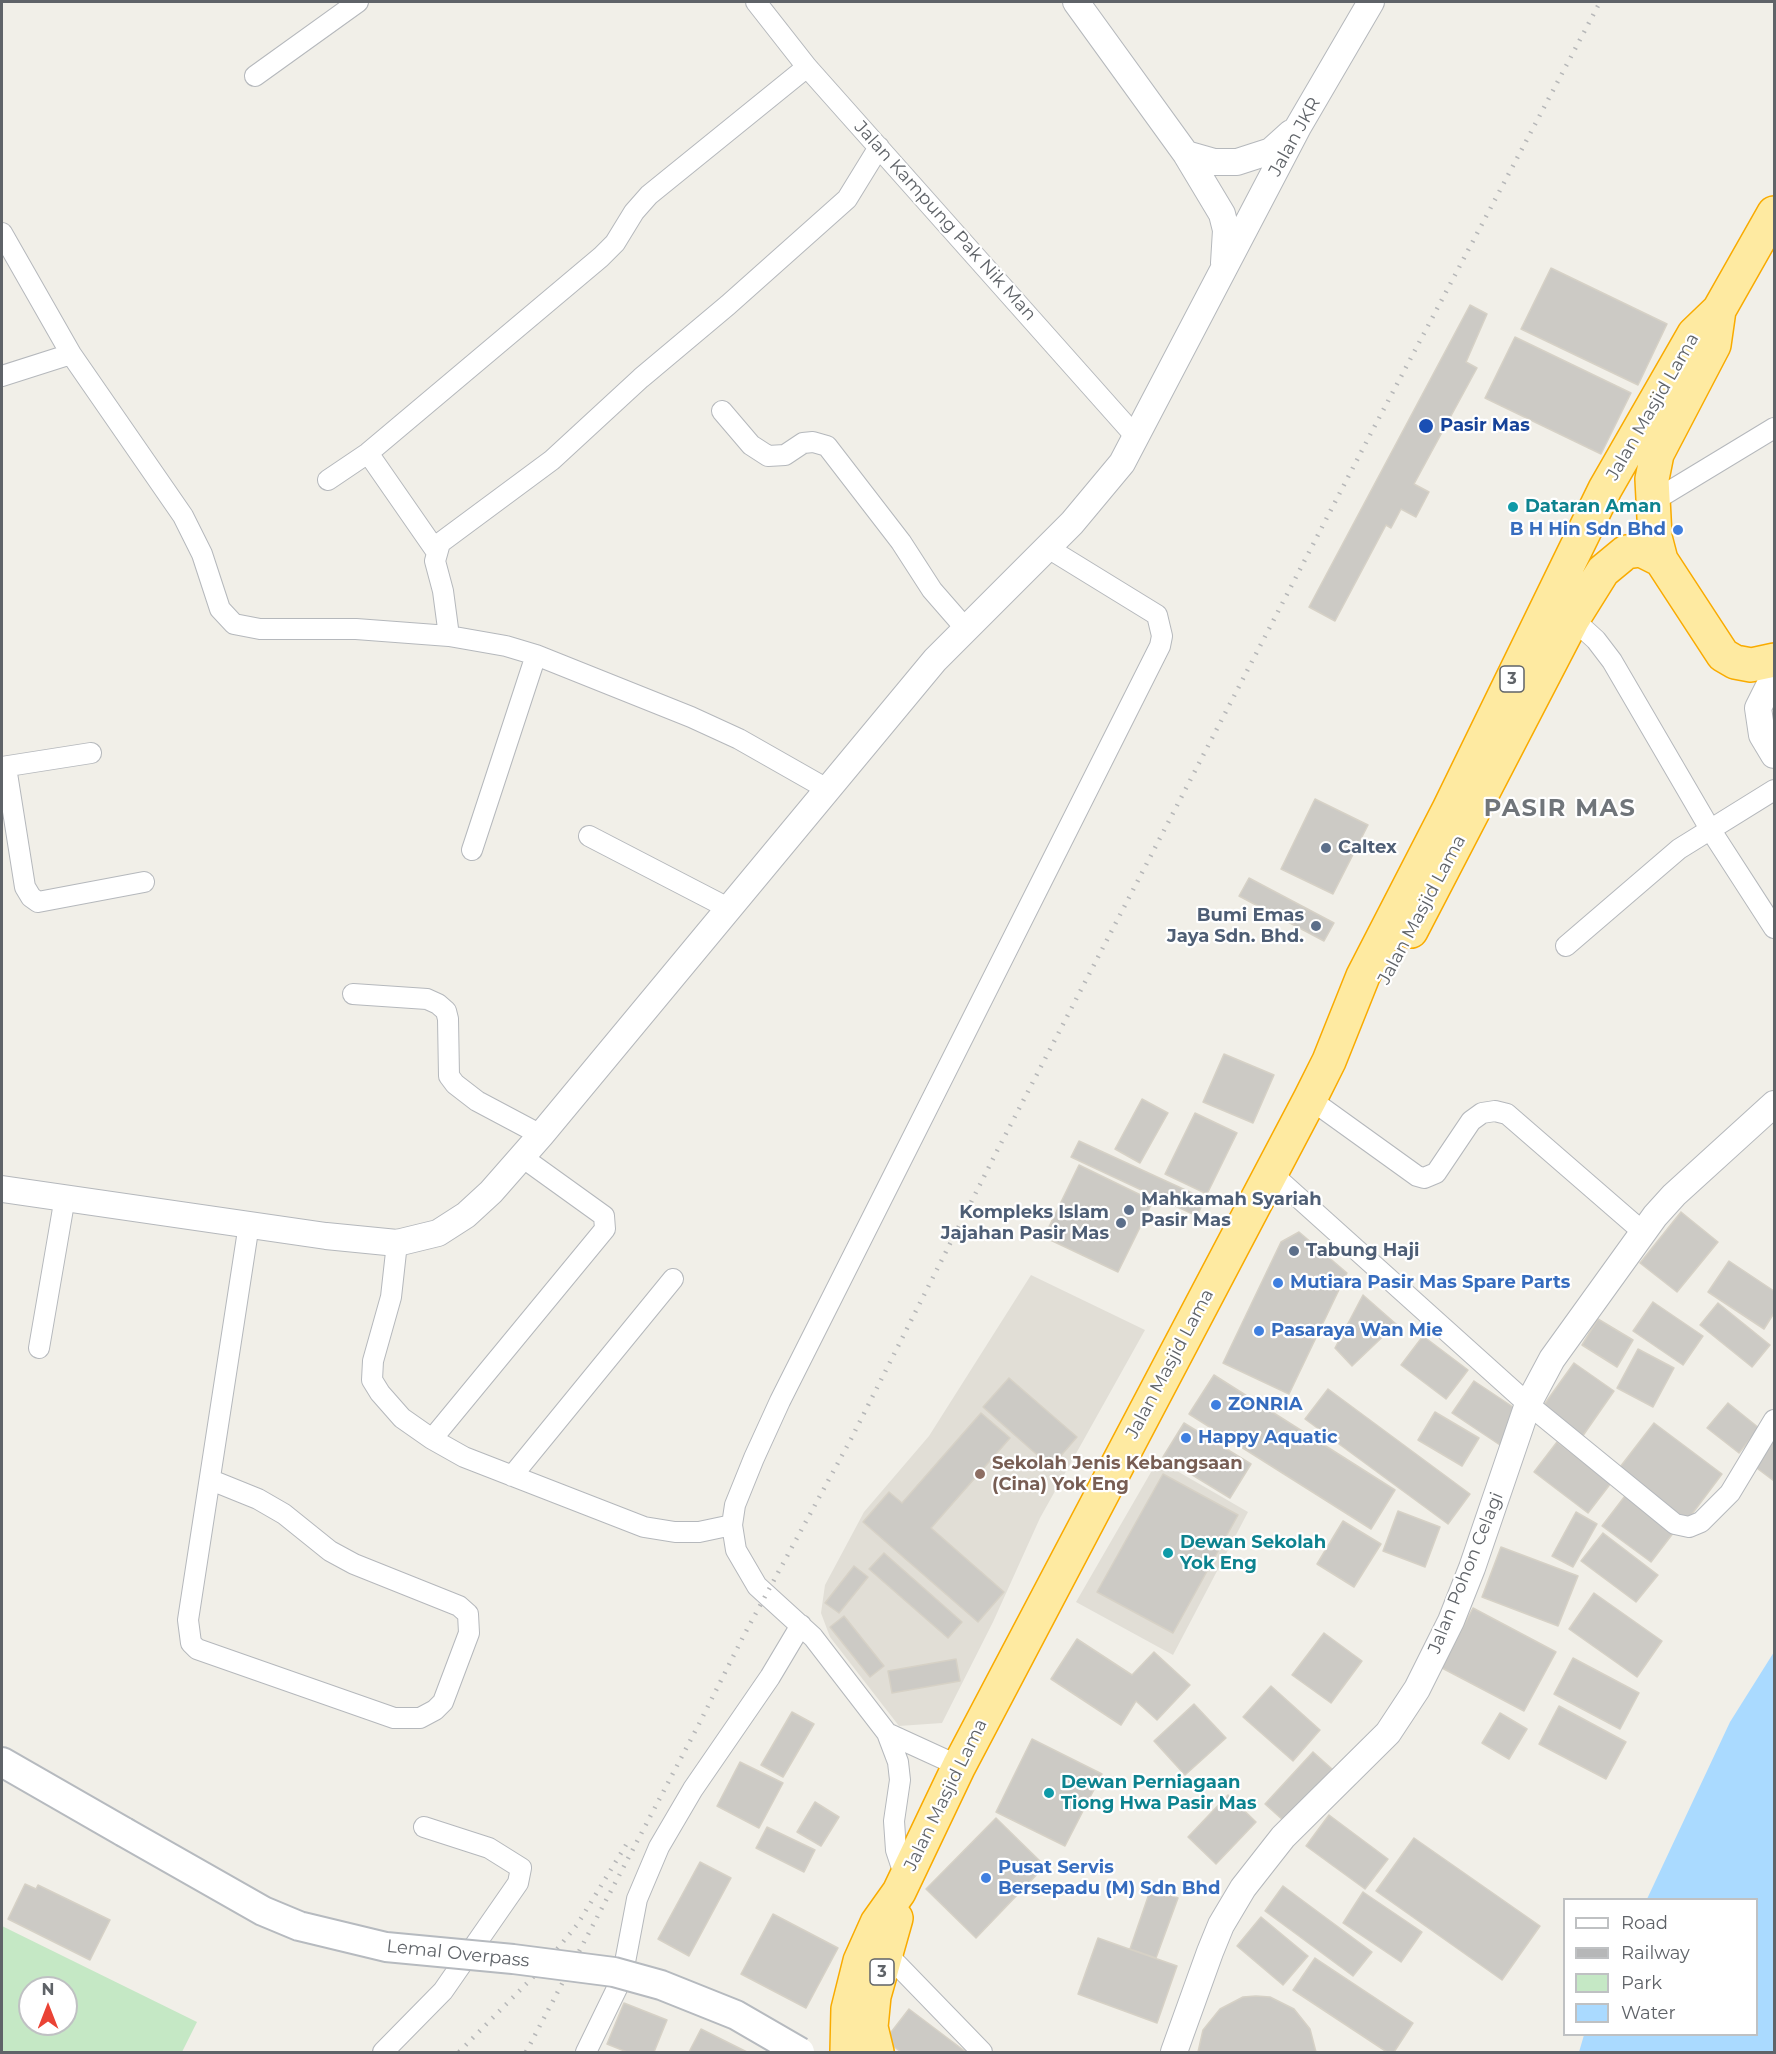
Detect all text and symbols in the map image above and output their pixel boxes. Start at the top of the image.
street label: Jalan JKR [1265,94,1325,180]
street label: Jalan Kampung Pak Nik Man [850,117,1040,325]
street label: Jalan Masjid Lama [1602,330,1704,484]
place label: Pasir Mas [1440,415,1530,437]
marker: Pasir Mas [1417,417,1435,435]
place label: Dataran Aman [1525,496,1661,518]
marker: Dataran Aman [1506,500,1520,514]
place label: B H Hin Sdn Bhd [1510,519,1666,541]
marker: B H Hin Sdn Bhd [1671,523,1685,537]
road number: 3 [1500,666,1524,692]
district label: PASIR MAS [1484,795,1636,823]
street label: Jalan Masjid Lama [1373,832,1471,988]
place label: Caltex [1338,837,1397,859]
marker: Caltex [1319,841,1333,855]
place label: Bumi Emas Jaya Sdn. Bhd. [1167,905,1304,948]
marker: Bumi Emas Jaya Sdn. Bhd. [1309,919,1323,933]
place label: Mahkamah Syariah Pasir Mas [1141,1189,1322,1232]
place label: Kompleks Islam Jajahan Pasir Mas [941,1202,1109,1244]
marker: Mahkamah Syariah Pasir Mas [1122,1203,1136,1217]
marker: Kompleks Islam Jajahan Pasir Mas [1114,1216,1128,1230]
place label: Tabung Haji [1306,1240,1419,1262]
marker: Tabung Haji [1287,1244,1301,1258]
place label: Mutiara Pasir Mas Spare Parts [1290,1272,1570,1294]
marker: Mutiara Pasir Mas Spare Parts [1271,1276,1285,1290]
street label: Jalan Masjid Lama [1121,1286,1219,1442]
place label: Pasaraya Wan Mie [1271,1320,1443,1342]
marker: Pasaraya Wan Mie [1252,1324,1266,1338]
place label: ZONRIA [1228,1394,1303,1416]
marker: ZONRIA [1209,1398,1223,1412]
place label: Happy Aquatic [1198,1427,1338,1449]
marker: Happy Aquatic [1179,1431,1193,1445]
place label: Sekolah Jenis Kebangsaan (Cina) Yok Eng [992,1453,1243,1496]
marker: Sekolah Jenis Kebangsaan (Cina) Yok Eng [973,1467,987,1481]
street label: Jalan Pohon Celagi [1424,1489,1508,1657]
place label: Dewan Sekolah Yok Eng [1180,1532,1326,1574]
marker: Dewan Sekolah Yok Eng [1161,1546,1175,1560]
street label: Jalan Masjid Lama [900,1716,992,1874]
place label: Dewan Perniagaan Tiong Hwa Pasir Mas [1061,1772,1256,1814]
marker: Dewan Perniagaan Tiong Hwa Pasir Mas [1042,1786,1056,1800]
place label: Pusat Servis Bersepadu (M) Sdn Bhd [998,1857,1221,1900]
marker: Pusat Servis Bersepadu (M) Sdn Bhd [979,1871,993,1885]
legend [1563,1898,1758,2036]
text: Road [1621,1912,1668,1934]
street label: Lemal Overpass [386,1936,530,1972]
text: Railway [1621,1942,1690,1964]
road number: 3 [870,1959,894,1985]
text: Park [1621,1972,1662,1994]
north arrow [18,1976,78,2036]
text: N [42,1980,54,1999]
text: Water [1621,2002,1676,2024]

